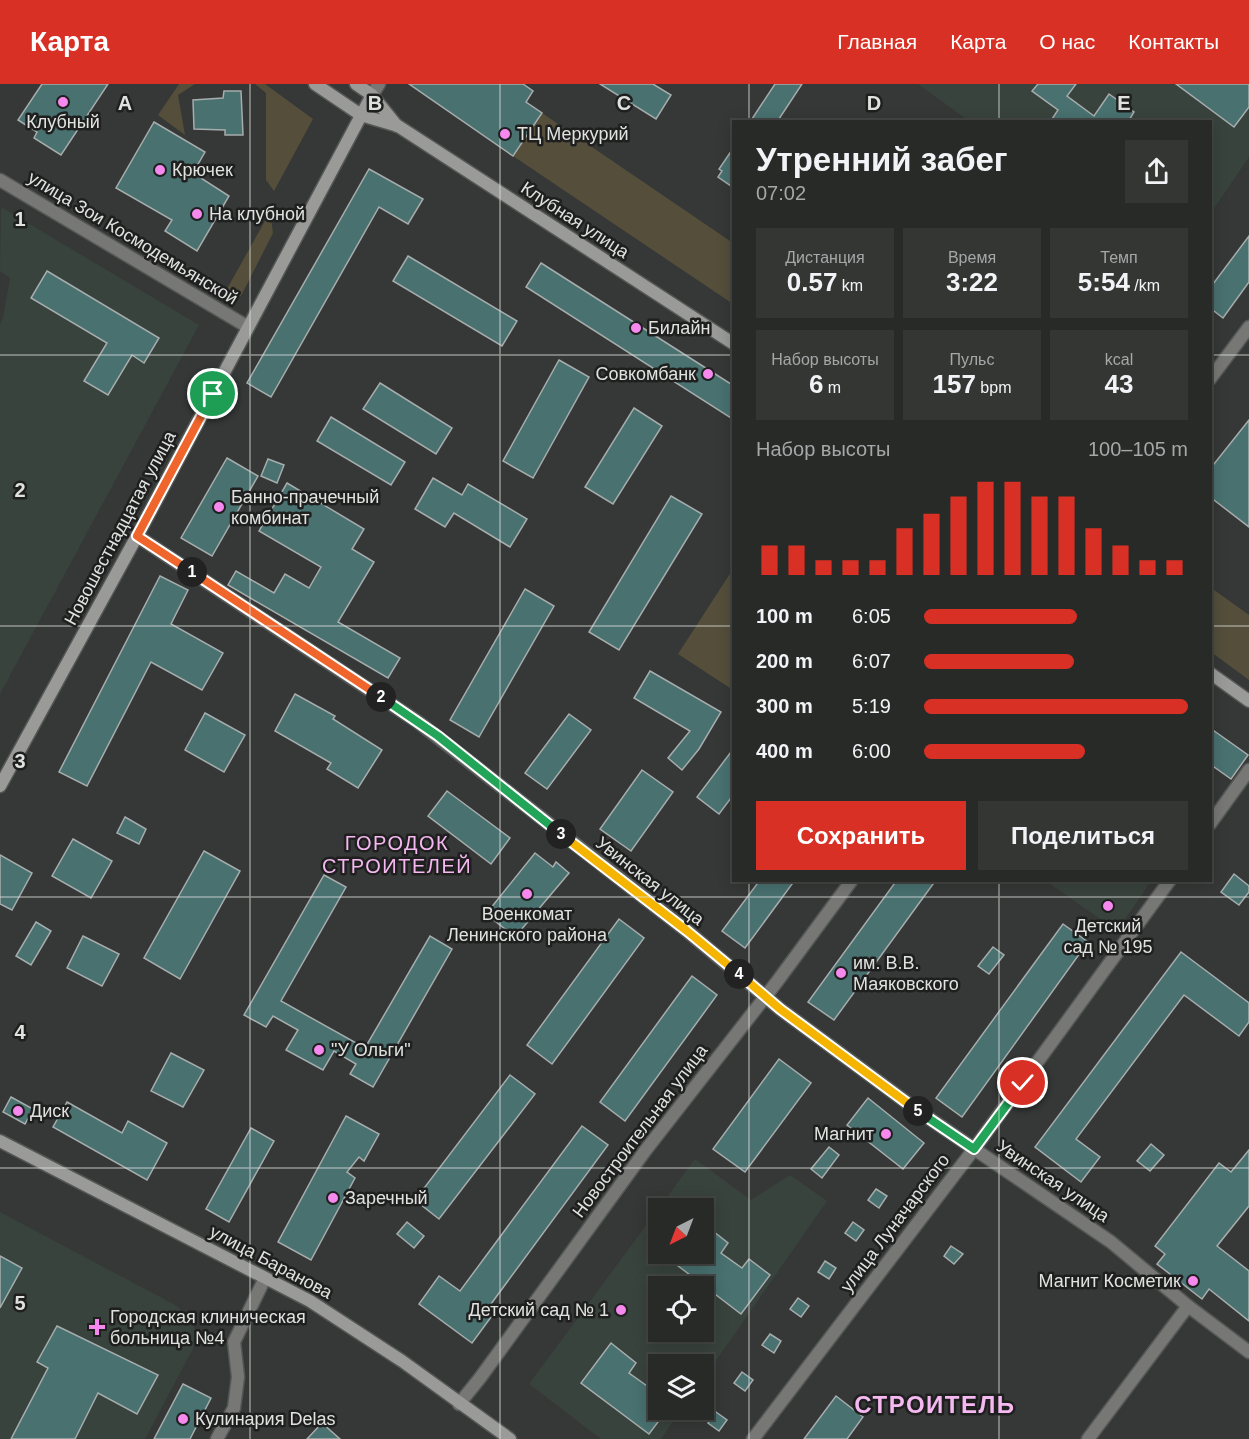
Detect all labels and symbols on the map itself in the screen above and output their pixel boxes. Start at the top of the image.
text: A [118,92,132,114]
text: B [368,92,382,114]
text: C [617,92,631,114]
text: D [867,92,881,114]
text: E [1117,92,1131,114]
marker: Клубный [56,95,70,109]
place label: Клубный [26,112,100,132]
place label: ТЦ Меркурий [517,124,629,144]
marker: ТЦ Меркурий [498,127,512,141]
place label: Крючек [172,160,233,180]
marker: Крючек [153,163,167,177]
street label: улица Зои Космодемьянской [25,167,241,309]
street label: Клубная улица [517,178,634,263]
place label: На клубной [209,204,305,224]
marker: На клубной [190,207,204,221]
text: 1 [14,208,26,230]
place label: Билайн [648,318,710,338]
marker: Билайн [629,321,643,335]
place label: Совкомбанк [595,364,696,384]
marker: Совкомбанк [701,367,715,381]
pin [187,368,238,419]
street label: Новошестнадцатая улица [60,427,180,628]
text: 2 [14,479,26,501]
place label: Банно-прачечный комбинат [231,487,379,528]
marker: Банно-прачечный комбинат [212,500,226,514]
pin: 1 [177,557,207,587]
pin: 2 [366,682,396,712]
text: 3 [14,750,26,772]
pin: 3 [546,819,576,849]
district label: ГОРОДОК СТРОИТЕЛЕЙ [322,832,472,877]
street label: Увинская улица [592,833,709,930]
marker: Военкомат Ленинского района [520,887,534,901]
marker: Детский сад № 195 [1101,899,1115,913]
place label: Военкомат Ленинского района [447,904,608,945]
place label: Детский сад № 195 [1064,916,1152,957]
place label: им. В.В. Маяковского [853,953,959,994]
pin: 4 [724,959,754,989]
marker: им. В.В. Маяковского [834,966,848,980]
text: 4 [14,1021,26,1043]
place label: "У Ольги" [331,1040,411,1060]
street label: Новостроительная улица [568,1040,712,1221]
marker: "У Ольги" [312,1043,326,1057]
pin [997,1057,1048,1108]
pin: 5 [903,1096,933,1126]
place label: Диск [30,1101,69,1121]
marker: Диск [11,1104,25,1118]
place label: Магнит [814,1124,874,1144]
marker: Магнит [879,1127,893,1141]
street label: Увинская улица [993,1136,1114,1227]
street label: улица Луначарского [837,1150,953,1296]
place label: Заречный [345,1188,428,1208]
marker: Заречный [326,1191,340,1205]
north arrow [648,1198,714,1264]
street label: улица Баранова [206,1221,336,1303]
place label: Магнит Косметик [1039,1271,1181,1291]
marker: Магнит Косметик [1186,1274,1200,1288]
text: 5 [14,1292,26,1314]
place label: Детский сад № 1 [469,1300,609,1320]
marker: Детский сад № 1 [614,1303,628,1317]
place label: Городская клиническая больница №4 [110,1307,306,1348]
marker: Городская клиническая больница №4 [88,1318,106,1336]
district label: СТРОИТЕЛЬ [854,1391,1016,1418]
place label: Кулинария Delas [195,1409,335,1429]
marker: Кулинария Delas [176,1412,190,1426]

